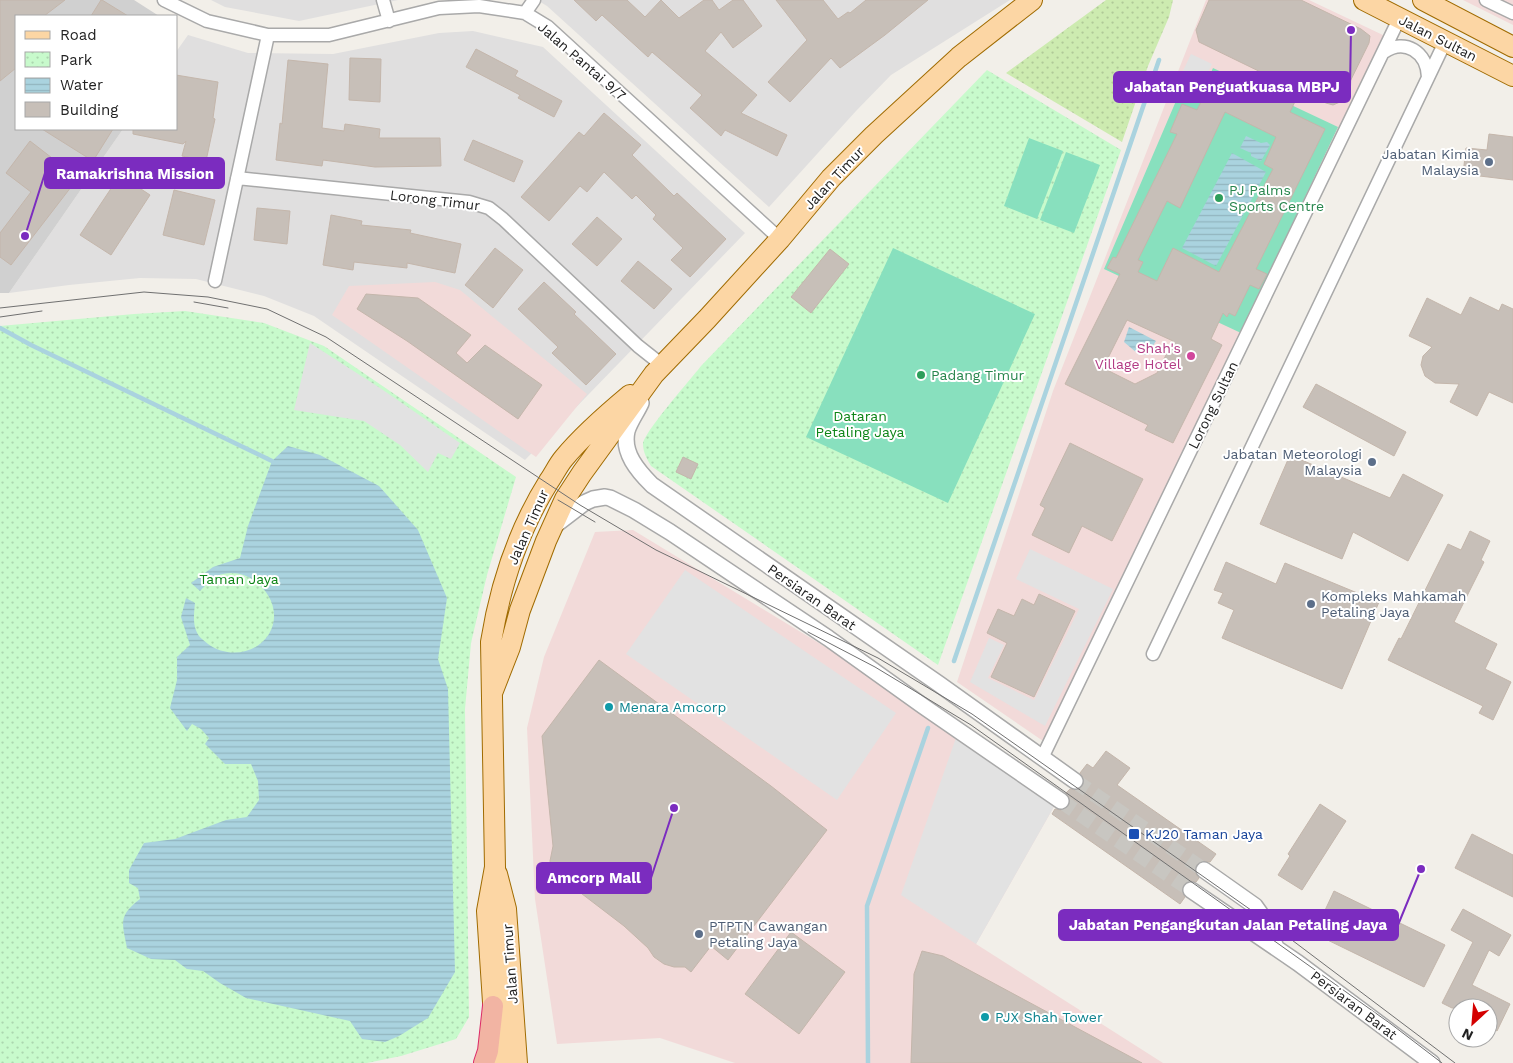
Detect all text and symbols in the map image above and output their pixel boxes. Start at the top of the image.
street label: Jalan Sultan [1396,12,1480,64]
legend [15,15,178,130]
street label: Jalan Pantai 9/7 [535,19,629,104]
text: Road [60,26,97,44]
text: Park [60,51,93,69]
callout: Jabatan Penguatkuasa MBPJ [1114,72,1350,102]
text: Water [60,76,103,94]
text: Jabatan Penguatkuasa MBPJ [1124,78,1340,96]
text: Building [60,101,118,119]
street label: Jalan Timur [801,143,868,213]
place label: Jabatan Kimia Malaysia [1382,146,1479,178]
marker: Jabatan Kimia Malaysia [1483,156,1495,168]
callout: Ramakrishna Mission [45,158,224,188]
text: Ramakrishna Mission [56,165,214,183]
place label: PJ Palms Sports Centre [1229,182,1324,214]
street label: Lorong Timur [389,187,481,213]
marker: PJ Palms Sports Centre [1213,192,1225,204]
place label: Shah's Village Hotel [1095,340,1182,372]
marker: Shah's Village Hotel [1185,350,1197,362]
street label: Lorong Sultan [1185,359,1241,451]
place label: Padang Timur [931,367,1025,383]
marker: Padang Timur [915,369,927,381]
park label: Dataran Petaling Jaya [816,408,904,440]
place label: Jabatan Meteorologi Malaysia [1223,446,1362,478]
marker: Jabatan Meteorologi Malaysia [1366,456,1378,468]
street label: Jalan Timur [504,487,552,567]
street label: Persiaran Barat [765,561,859,633]
park label: Taman Jaya [199,571,279,587]
place label: Kompleks Mahkamah Petaling Jaya [1321,588,1467,620]
marker: Kompleks Mahkamah Petaling Jaya [1305,598,1317,610]
place label: Menara Amcorp [619,699,726,715]
marker: Menara Amcorp [603,701,615,713]
place label: KJ20 Taman Jaya [1145,826,1263,842]
marker: KJ20 Taman Jaya [1127,827,1141,841]
callout: Amcorp Mall [537,863,651,893]
text: Amcorp Mall [547,869,641,887]
callout: Jabatan Pengangkutan Jalan Petaling Jaya [1059,910,1398,940]
text: Jabatan Pengangkutan Jalan Petaling Jaya [1069,916,1388,934]
place label: PTPTN Cawangan Petaling Jaya [709,918,828,950]
street label: Jalan Timur [499,923,521,1005]
marker: PTPTN Cawangan Petaling Jaya [693,928,705,940]
street label: Persiaran Barat [1308,967,1400,1043]
north arrow [1448,998,1498,1048]
place label: PJX Shah Tower [995,1009,1103,1025]
marker: PJX Shah Tower [979,1011,991,1023]
text: N [1459,1025,1475,1044]

